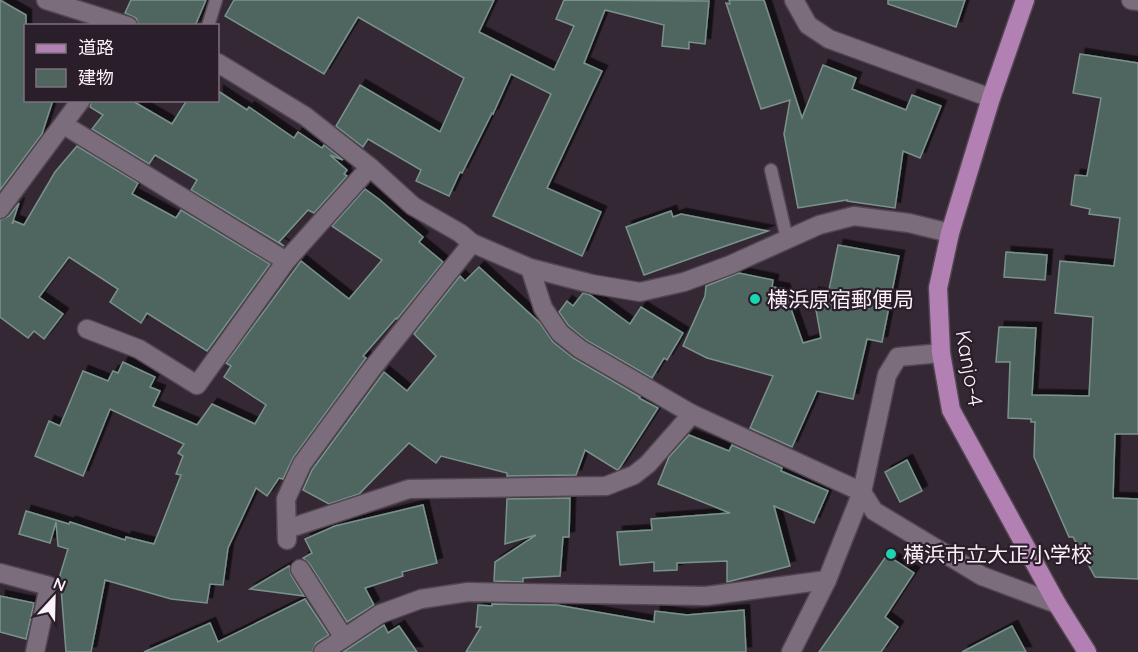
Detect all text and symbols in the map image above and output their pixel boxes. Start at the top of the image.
legend [24,24,219,102]
text: 道路 [78,36,114,59]
text: 建物 [78,66,114,89]
place label: 横浜原宿郵便局 [767,286,914,312]
marker: 横浜原宿郵便局 [748,292,762,306]
street label: Kanjo-4 [951,328,989,408]
place label: 横浜市立大正小学校 [903,541,1092,567]
marker: 横浜市立大正小学校 [884,547,898,561]
north arrow [24,568,84,628]
text: N [50,573,69,596]

